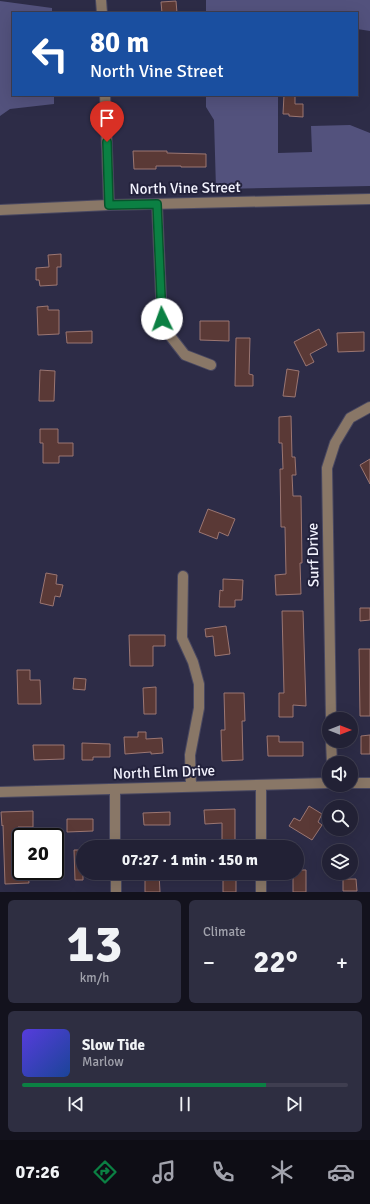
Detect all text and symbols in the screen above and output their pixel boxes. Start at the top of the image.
text: 80 m [90,26,149,60]
icon: left [24,28,76,80]
text: North Vine Street [90,60,224,82]
pin [90,101,124,142]
icon: arrive [96,107,118,129]
street label: North Vine Street [129,178,241,198]
position arrow [141,298,183,340]
street label: Surf Drive [303,523,323,587]
north arrow [322,712,358,748]
map controls [322,712,358,880]
button: sound [322,756,358,792]
street label: North Elm Drive [113,761,215,783]
button: search [322,800,358,836]
speed limit sign: 20 [12,828,64,880]
button: layers [322,844,358,880]
text: 07:27 · 1 min · 150 m [122,851,258,869]
text: 13 [66,912,123,976]
text: Climate [203,924,246,940]
text: 22° [253,944,298,981]
text: − [203,949,215,976]
text: + [336,949,348,976]
text: km/h [80,970,109,986]
text: Slow Tide [82,1036,145,1054]
text: Marlow [82,1054,124,1070]
icon: previous [65,1093,87,1115]
icon: pause [174,1093,196,1115]
icon: next [283,1093,305,1115]
icon: directions [91,1158,119,1186]
icon: music [150,1158,178,1186]
icon: phone [209,1158,237,1186]
icon: climate [268,1158,296,1186]
icon: car [327,1158,355,1186]
text: 07:26 [15,1161,60,1183]

